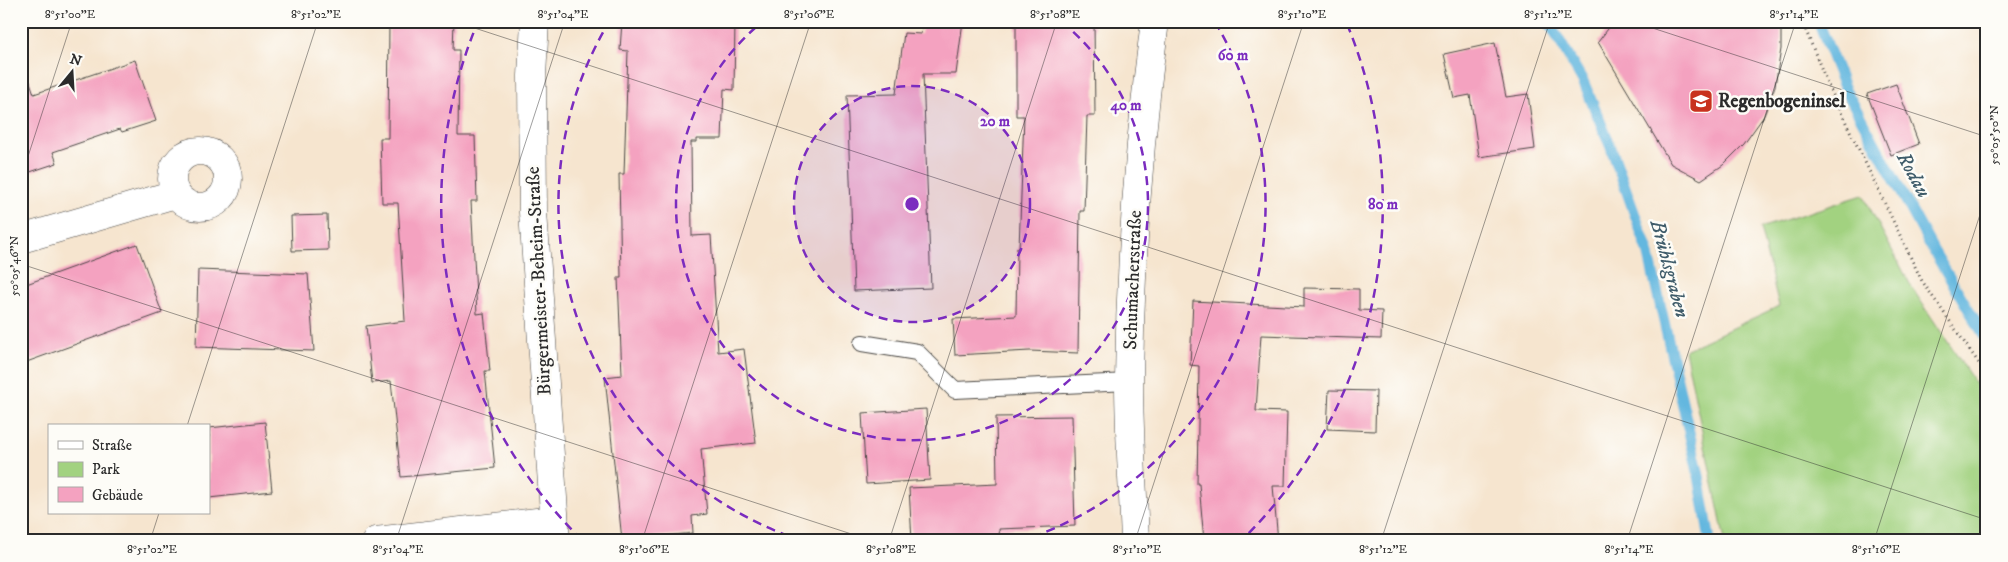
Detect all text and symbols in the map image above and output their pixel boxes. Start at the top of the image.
text: 8°51'00"E [45,7,96,22]
text: 8°51'02"E [291,7,342,22]
text: 8°51'04"E [537,7,589,22]
text: 8°51'06"E [784,7,835,22]
text: 8°51'08"E [1030,7,1081,22]
text: 8°51'10"E [1278,7,1327,22]
text: 8°51'12"E [1524,7,1573,22]
text: 8°51'14"E [1769,7,1819,22]
text: 60 m [1218,46,1249,65]
north arrow [48,48,98,98]
text: N [67,50,84,71]
school or university icon: Regenbogeninsel [1688,88,1714,114]
place label: Regenbogeninsel [1718,90,1846,113]
text: 40 m [1109,96,1142,115]
text: 50°05'50"N [1987,105,2002,165]
text: 20 m [980,112,1011,131]
water label: Rodau [1890,147,1936,202]
street label: Bürgermeister-Beheim-Straße [522,166,556,396]
centre of rings [903,195,921,213]
text: 80 m [1368,195,1399,214]
street label: Schumacherstraße [1119,210,1147,350]
water label: Brühlsgraben [1644,216,1694,321]
text: 50°05'46"N [7,235,22,296]
legend [48,424,210,514]
text: Straße [92,436,132,455]
text: Park [92,460,121,479]
text: Gebäude [92,486,143,505]
text: 8°51'02"E [127,542,178,557]
text: 8°51'04"E [372,542,424,557]
text: 8°51'06"E [619,542,670,557]
text: 8°51'08"E [866,542,917,557]
text: 8°51'10"E [1113,542,1162,557]
text: 8°51'12"E [1359,542,1408,557]
text: 8°51'14"E [1604,542,1654,557]
text: 8°51'16"E [1852,542,1901,557]

